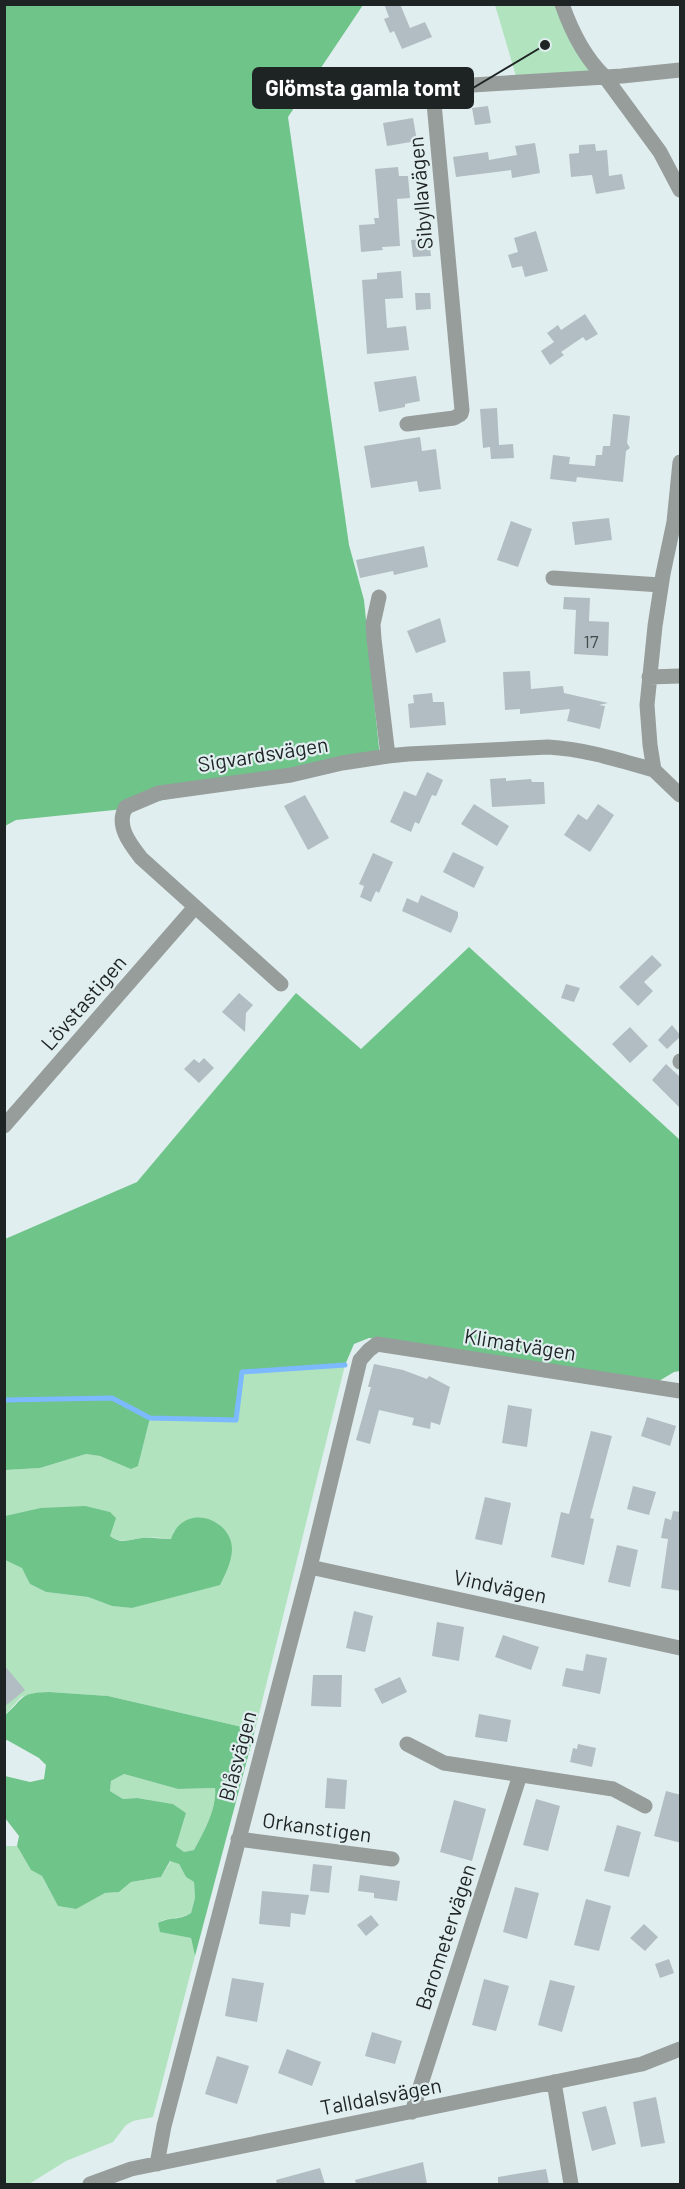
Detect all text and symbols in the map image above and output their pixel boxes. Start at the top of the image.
callout: Glömsta gamla tomt [253,68,473,108]
text: Glömsta gamla tomt [265,74,461,100]
street label: Sibyllavägen [402,136,437,251]
house number: 17 [584,630,599,652]
street label: Sigvardsvägen [196,731,330,776]
street label: Lövstastigen [35,950,131,1055]
street label: Klimatvägen [463,1322,578,1365]
street label: Vindvägen [451,1563,549,1608]
street label: Blåsvägen [213,1708,261,1803]
street label: Orkanstigen [261,1806,373,1847]
street label: Barometervägen [409,1860,480,2013]
street label: Talldalsvägen [318,2072,443,2120]

